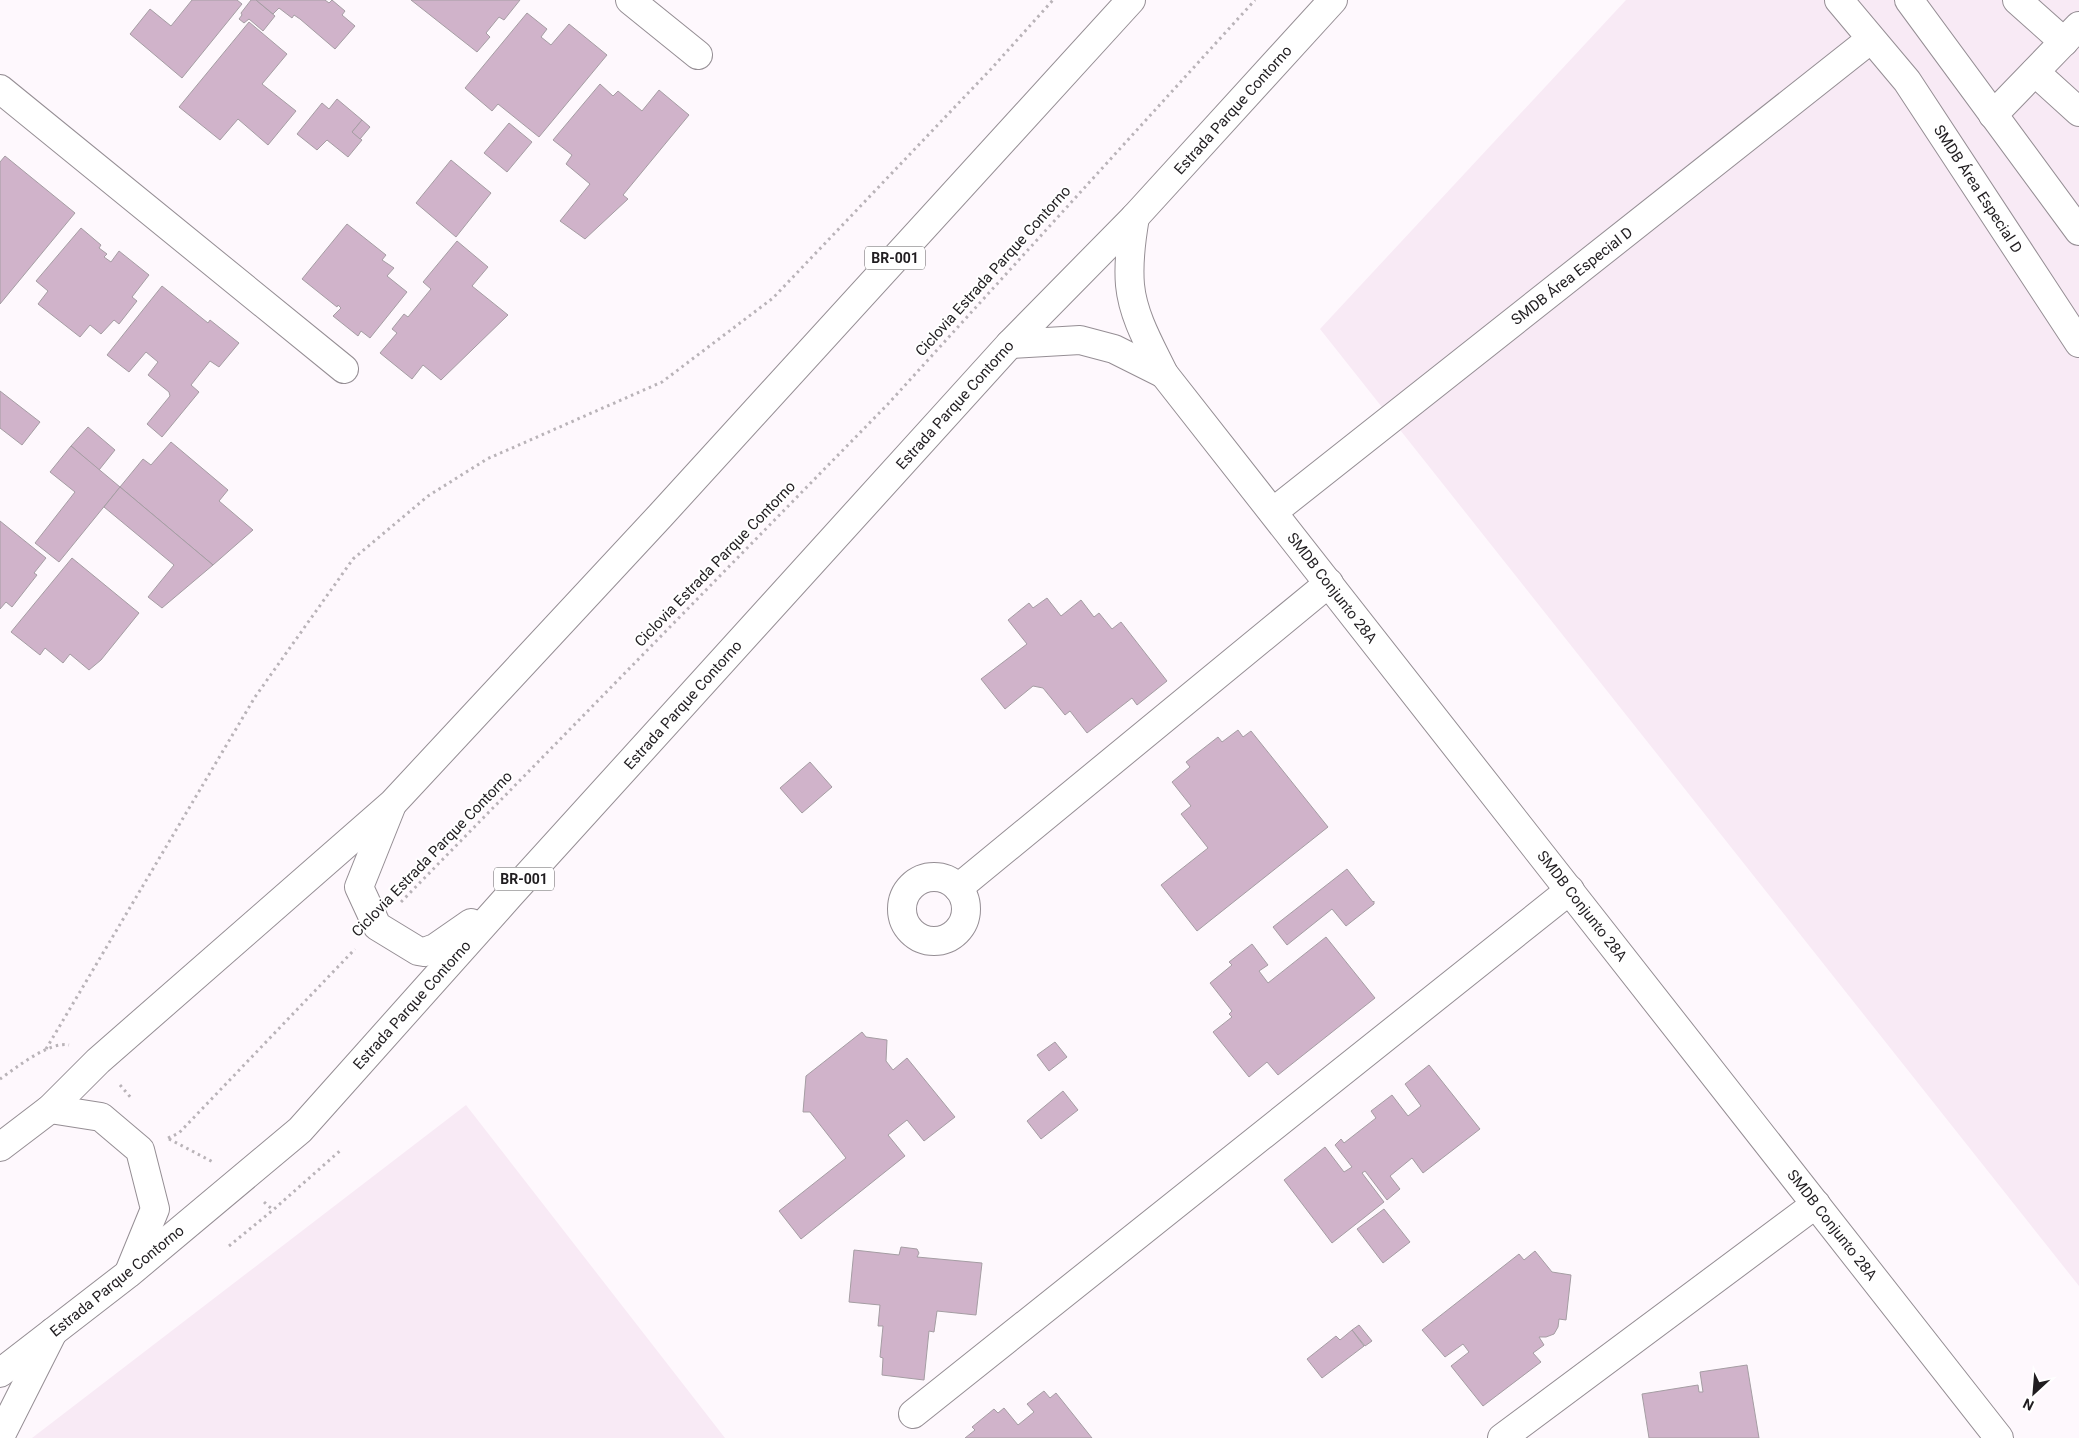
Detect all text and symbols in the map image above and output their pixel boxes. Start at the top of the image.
street label: Estrada Parque Contorno [1170,42,1296,178]
street label: SMDB Área Especial D [1930,122,2026,256]
street label: Ciclovia Estrada Parque Contorno [912,182,1074,360]
street label: SMDB Área Especial D [1508,223,1636,329]
road number: BR-001 [865,247,925,270]
street label: Estrada Parque Contorno [892,337,1018,473]
street label: Ciclovia Estrada Parque Contorno [631,477,799,651]
street label: SMDB Conjunto 28A [1283,529,1381,647]
street label: Estrada Parque Contorno [620,637,746,773]
street label: Ciclovia Estrada Parque Contorno [348,767,516,941]
street label: SMDB Conjunto 28A [1533,847,1631,965]
road number: BR-001 [494,868,554,891]
street label: Estrada Parque Contorno [349,937,475,1073]
street label: SMDB Conjunto 28A [1783,1166,1881,1284]
street label: Estrada Parque Contorno [46,1221,188,1341]
north arrow [2009,1368,2059,1418]
text: N [2020,1395,2036,1414]

